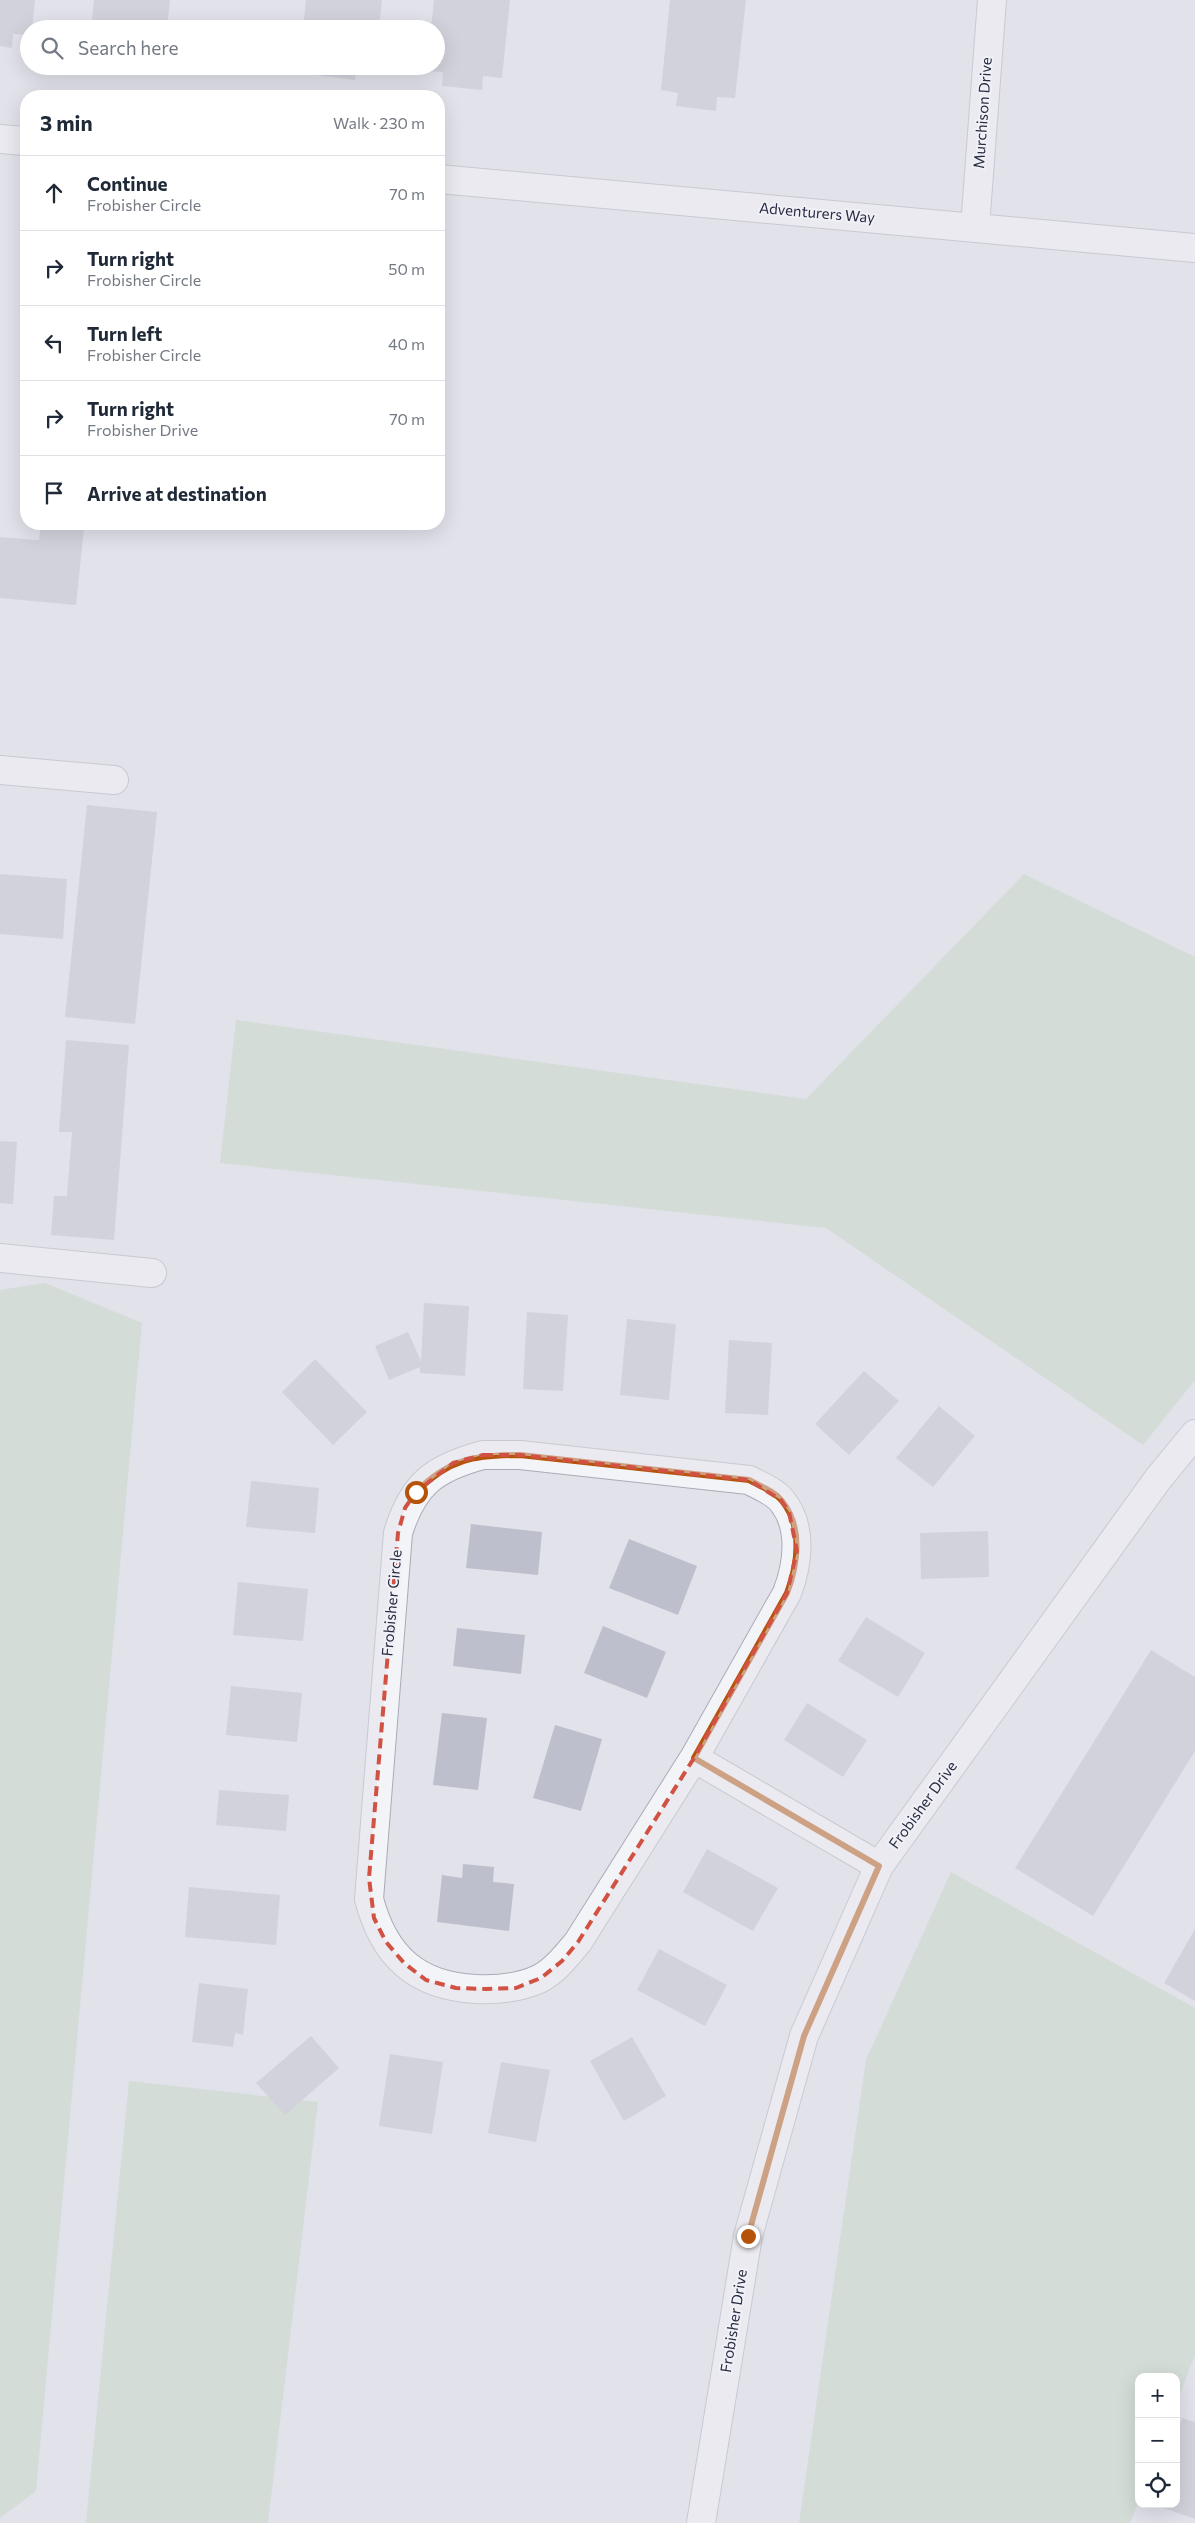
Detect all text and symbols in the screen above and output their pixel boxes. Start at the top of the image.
search box [20,20,445,75]
icon: search [38,34,66,62]
text: Search here [78,36,178,59]
street label: Murchison Drive [969,56,995,169]
text: 3 min [40,110,93,135]
text: Walk · 230 m [333,113,425,132]
text: Continue [87,172,167,195]
icon: ahead [40,179,68,207]
text: 70 m [389,184,425,203]
text: Frobisher Circle [87,195,201,214]
street label: Adventurers Way [758,198,876,226]
text: Turn right [87,247,174,270]
icon: right [40,254,68,282]
text: 50 m [388,259,425,278]
text: Frobisher Circle [87,270,201,289]
text: Turn left [87,322,162,345]
icon: left [40,329,68,357]
text: 40 m [388,334,425,353]
text: Frobisher Circle [87,345,201,364]
text: Turn right [87,397,174,420]
icon: right [40,404,68,432]
text: 70 m [389,409,425,428]
text: Frobisher Drive [87,420,198,439]
icon: arrive [40,479,68,507]
text: Arrive at destination [87,482,267,505]
route start [405,1481,428,1504]
street label: Frobisher Circle [377,1549,405,1657]
street label: Frobisher Drive [884,1757,960,1852]
route end [737,2225,760,2248]
street label: Frobisher Drive [716,2268,750,2374]
map controls [1135,2373,1180,2508]
button: + [1135,2373,1180,2418]
button: − [1135,2418,1180,2463]
button: locate [1135,2463,1180,2508]

